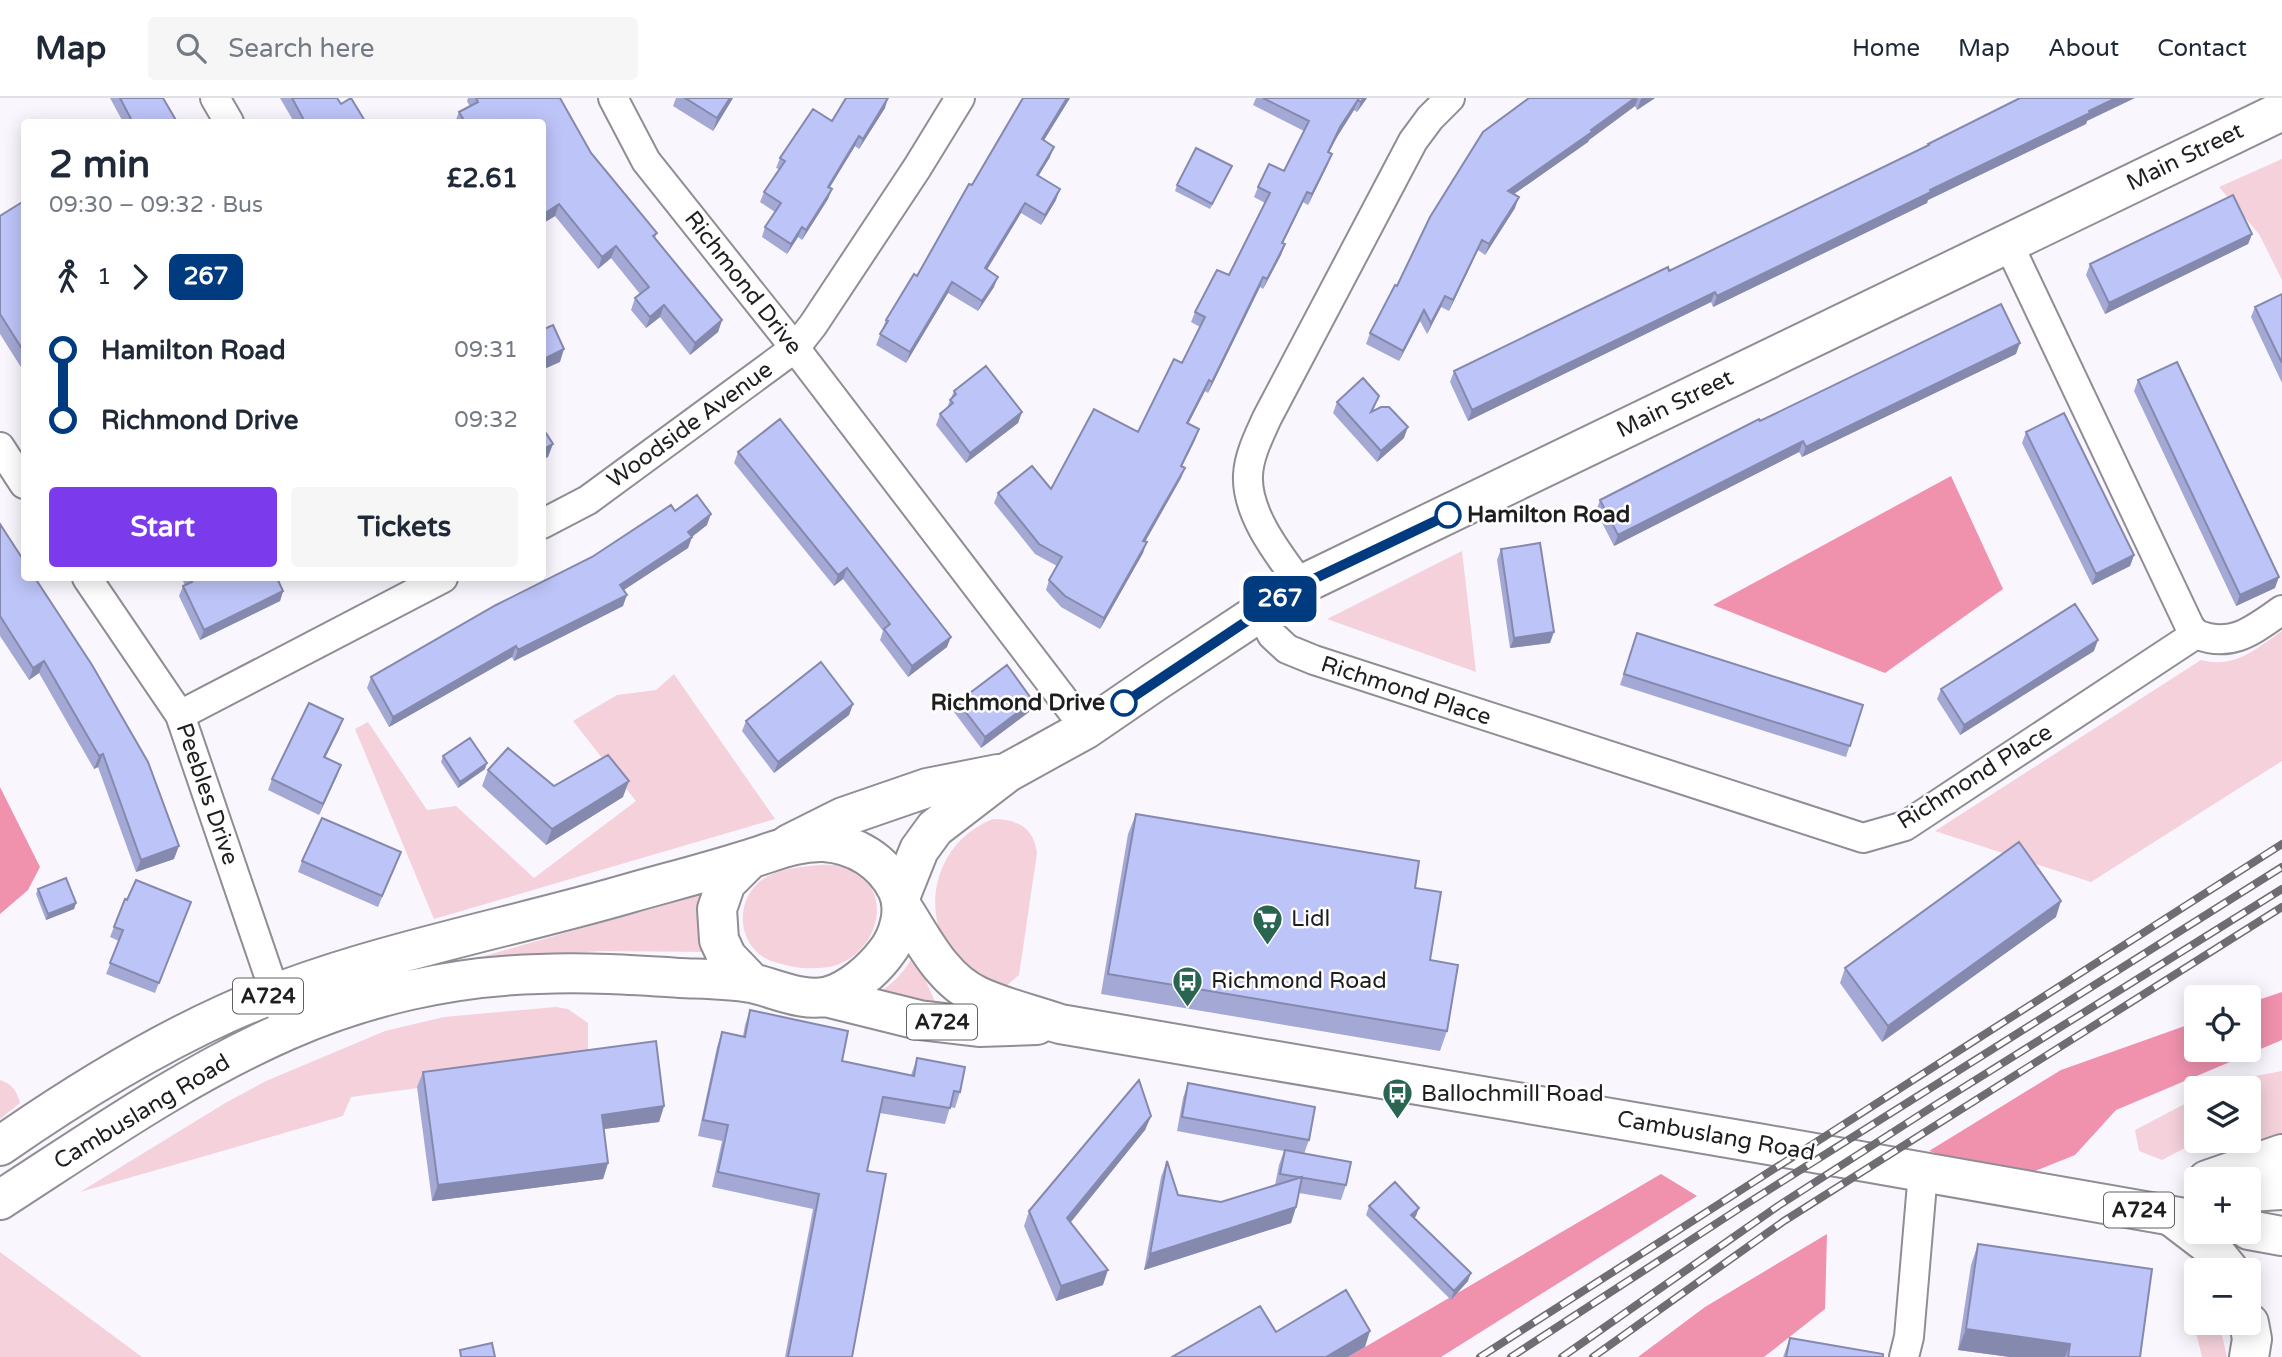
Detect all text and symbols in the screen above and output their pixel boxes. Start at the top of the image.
search box [148,17,638,80]
text: Map [35,29,106,68]
icon: search [172,29,210,67]
text: Search here [228,33,374,64]
text: Home [1852,34,1920,63]
text: Map [1958,34,2010,63]
text: About [2048,34,2119,63]
text: Contact [2157,34,2247,63]
street label: Main Street [2122,117,2248,197]
text: 2 min [49,142,150,188]
text: £2.61 [447,163,518,194]
text: 09:30 – 09:32 · Bus [49,191,263,219]
street label: Richmond Drive [678,206,808,360]
icon: walk [49,258,87,296]
icon: forward [121,258,159,296]
text: 267 [183,262,229,291]
text: 1 [97,263,111,291]
text: Hamilton Road [101,335,286,366]
text: 09:31 [454,336,518,364]
street label: Woodside Avenue [602,356,778,494]
street label: Main Street [1612,364,1738,444]
text: Richmond Drive [101,405,298,436]
text: 09:32 [454,406,518,434]
button: Start [49,487,277,567]
button: Tickets [291,487,518,567]
place label: Hamilton Road [1467,501,1630,529]
marker: Hamilton Road [1435,502,1461,528]
line badge: 267 [1240,576,1320,622]
text: 267 [1257,584,1303,613]
street label: Richmond Place [1317,650,1495,732]
place label: Richmond Drive [930,689,1105,717]
marker: Richmond Drive [1111,690,1137,716]
street label: Richmond Place [1892,718,2058,836]
street label: Peebles Drive [170,719,244,869]
supermarket icon: Lidl [1251,902,1285,946]
place label: Lidl [1291,905,1330,933]
bus stop icon: Richmond Road [1171,964,1205,1008]
place label: Richmond Road [1211,967,1387,995]
road number: A724 [233,978,303,1014]
map controls [2184,985,2261,1335]
button: locate [2184,985,2261,1062]
road number: A724 [907,1004,977,1040]
street label: Cambuslang Road [49,1048,235,1176]
button: layers [2184,1076,2261,1153]
bus stop icon: Ballochmill Road [1381,1077,1415,1121]
place label: Ballochmill Road [1421,1080,1604,1108]
street label: Cambuslang Road [1615,1105,1817,1167]
button: + [2184,1167,2261,1244]
road number: A724 [2104,1192,2174,1228]
button: − [2184,1258,2261,1335]

